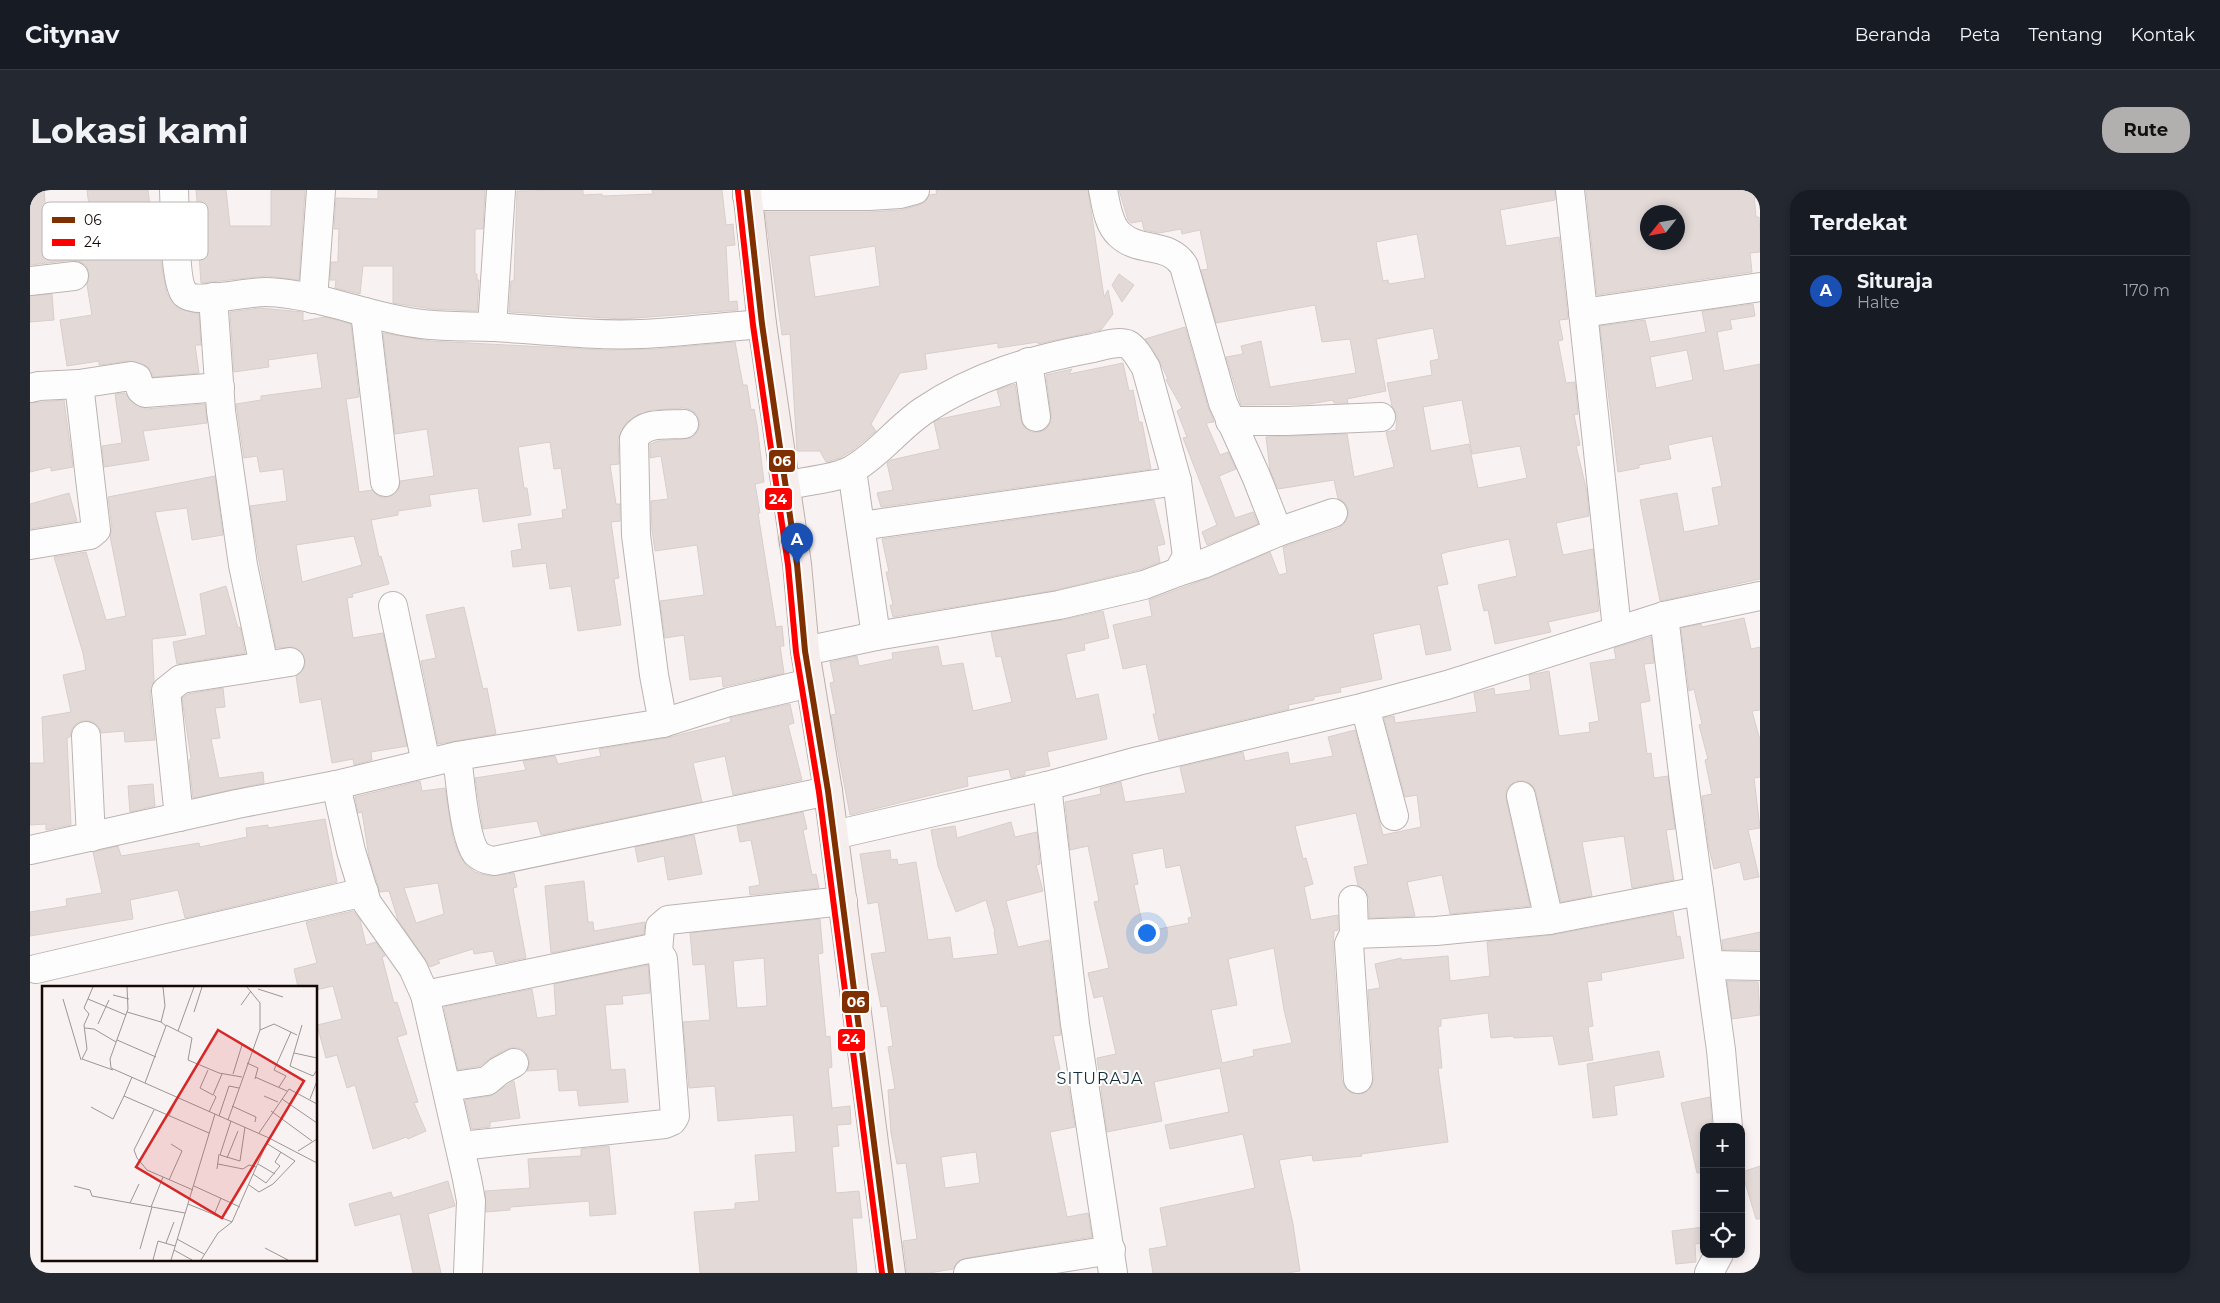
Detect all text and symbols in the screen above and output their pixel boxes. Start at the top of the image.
text: Citynav [25,20,119,49]
text: Beranda [1855,24,1931,46]
text: Peta [1959,24,2000,46]
text: Tentang [2028,24,2103,46]
text: Kontak [2131,24,2195,46]
button: Rute [2102,107,2190,153]
text: Lokasi kami [30,109,249,152]
legend [42,202,208,260]
north arrow [1640,205,1685,250]
text: Terdekat [1810,210,1907,235]
text: 06 [84,211,102,229]
text: 24 [84,233,102,251]
text: Situraja [1857,270,1933,293]
text: A [1820,281,1832,300]
text: 170 m [2123,281,2170,300]
text: Halte [1857,293,1899,312]
line badge: 06 [768,449,796,473]
text: 06 [773,452,791,470]
line badge: 24 [764,487,793,511]
text: 24 [769,490,787,508]
pin: A [781,523,813,564]
your location [1134,920,1160,946]
inset map [42,986,318,1260]
line badge: 06 [841,990,870,1014]
text: 06 [847,993,865,1011]
line badge: 24 [837,1028,866,1052]
text: 24 [842,1030,860,1048]
district label: SITURAJA [1057,1069,1143,1088]
map controls [1700,1123,1745,1258]
button: + [1700,1123,1745,1168]
button: − [1700,1168,1745,1213]
button: locate [1700,1213,1745,1258]

